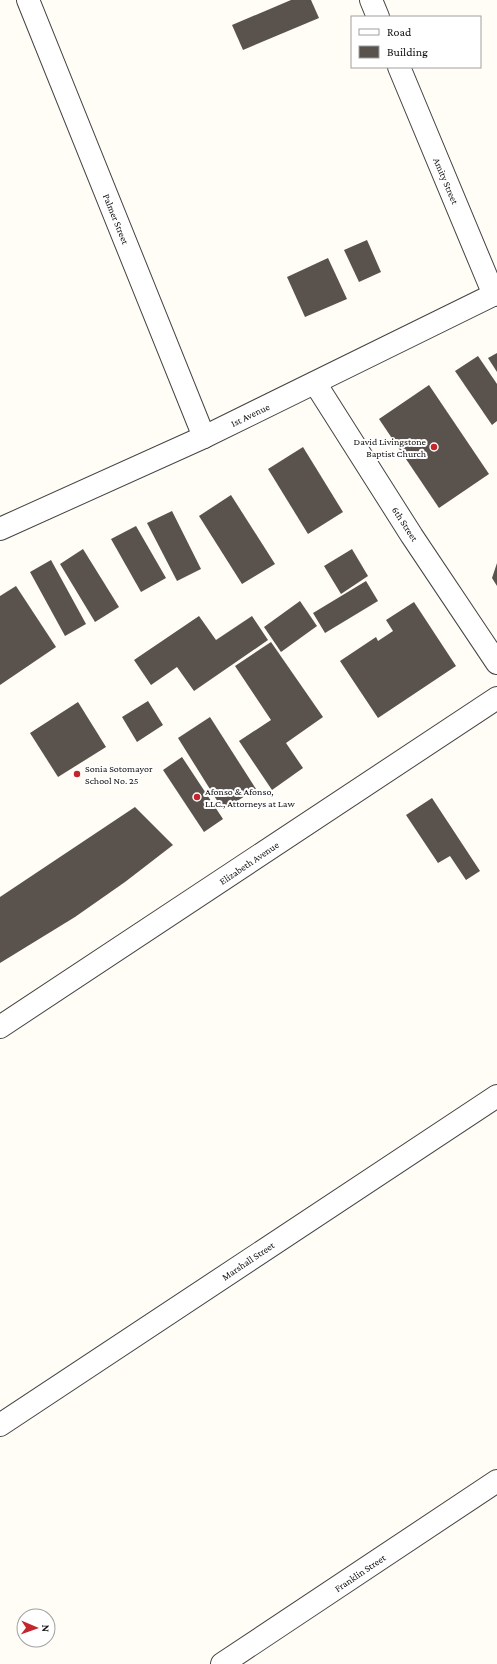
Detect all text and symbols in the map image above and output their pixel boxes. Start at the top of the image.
legend [351,16,481,68]
text: Road [387,25,412,39]
text: Building [387,45,428,59]
street label: Amity Street [431,156,461,207]
street label: Palmer Street [101,192,131,246]
street label: 1st Avenue [229,401,272,429]
place label: David Livingstone Baptist Church [353,436,427,459]
marker: David Livingstone Baptist Church [429,442,439,452]
street label: 6th Street [390,505,421,544]
place label: Sonia Sotomayor School No. 25 [85,763,153,786]
marker: Sonia Sotomayor School No. 25 [72,769,82,779]
place label: Afonso & Afonso, LLC., Attorneys at Law [205,786,295,809]
marker: Afonso & Afonso, LLC., Attorneys at Law [192,792,202,802]
street label: Elizabeth Avenue [217,839,281,887]
street label: Marshall Street [220,1239,277,1283]
street label: Franklin Street [332,1552,388,1594]
north arrow [16,1608,56,1648]
text: N [40,1624,52,1633]

